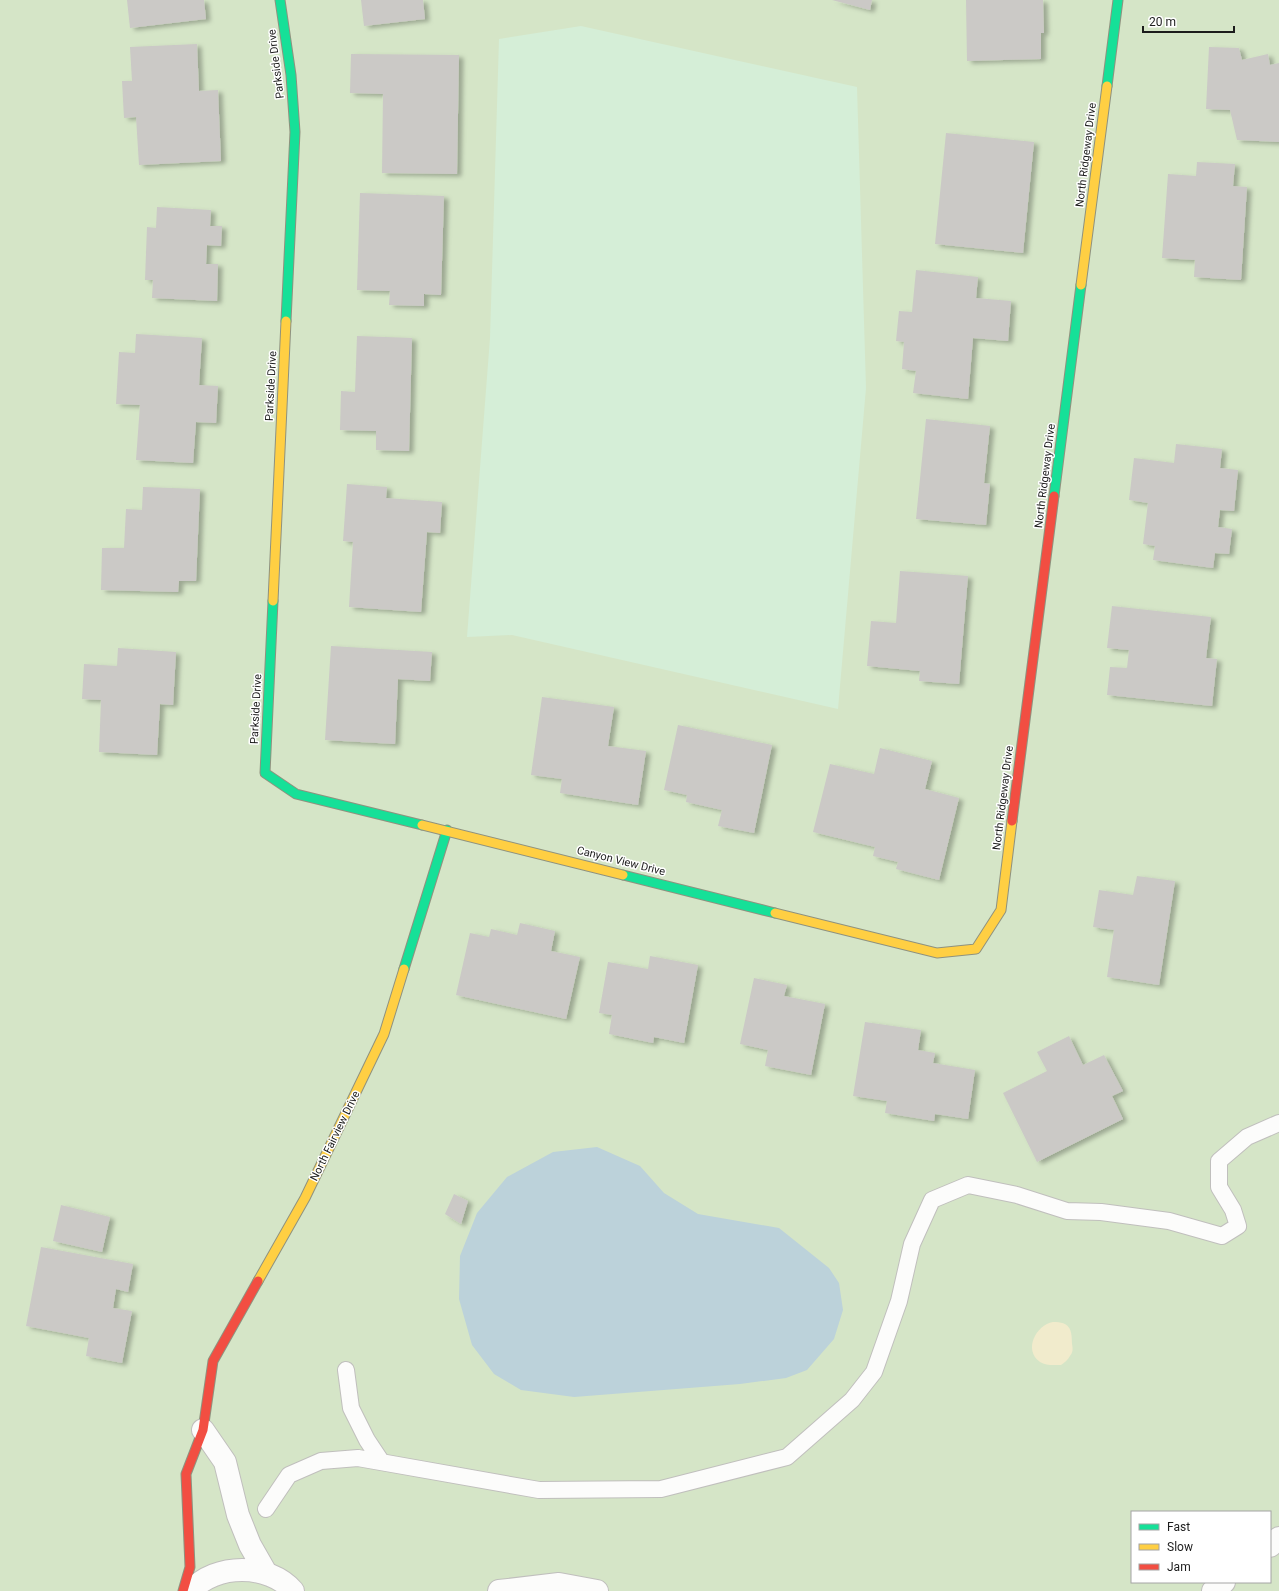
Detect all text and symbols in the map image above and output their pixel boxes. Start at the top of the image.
scale bar [1143,8,1234,34]
text: 20 m [1149,15,1176,29]
street label: Parkside Drive [265,28,287,100]
street label: North Ridgeway Drive [1073,102,1099,208]
street label: Parkside Drive [263,351,279,421]
street label: North Ridgeway Drive [1032,423,1058,529]
street label: Parkside Drive [248,674,264,744]
street label: North Ridgeway Drive [990,745,1016,851]
street label: Canyon View Drive [575,844,667,878]
street label: North Fairview Drive [308,1089,362,1183]
legend [1131,1511,1271,1583]
text: Fast [1167,1520,1190,1534]
text: Slow [1167,1540,1193,1554]
text: Jam [1167,1560,1191,1574]

